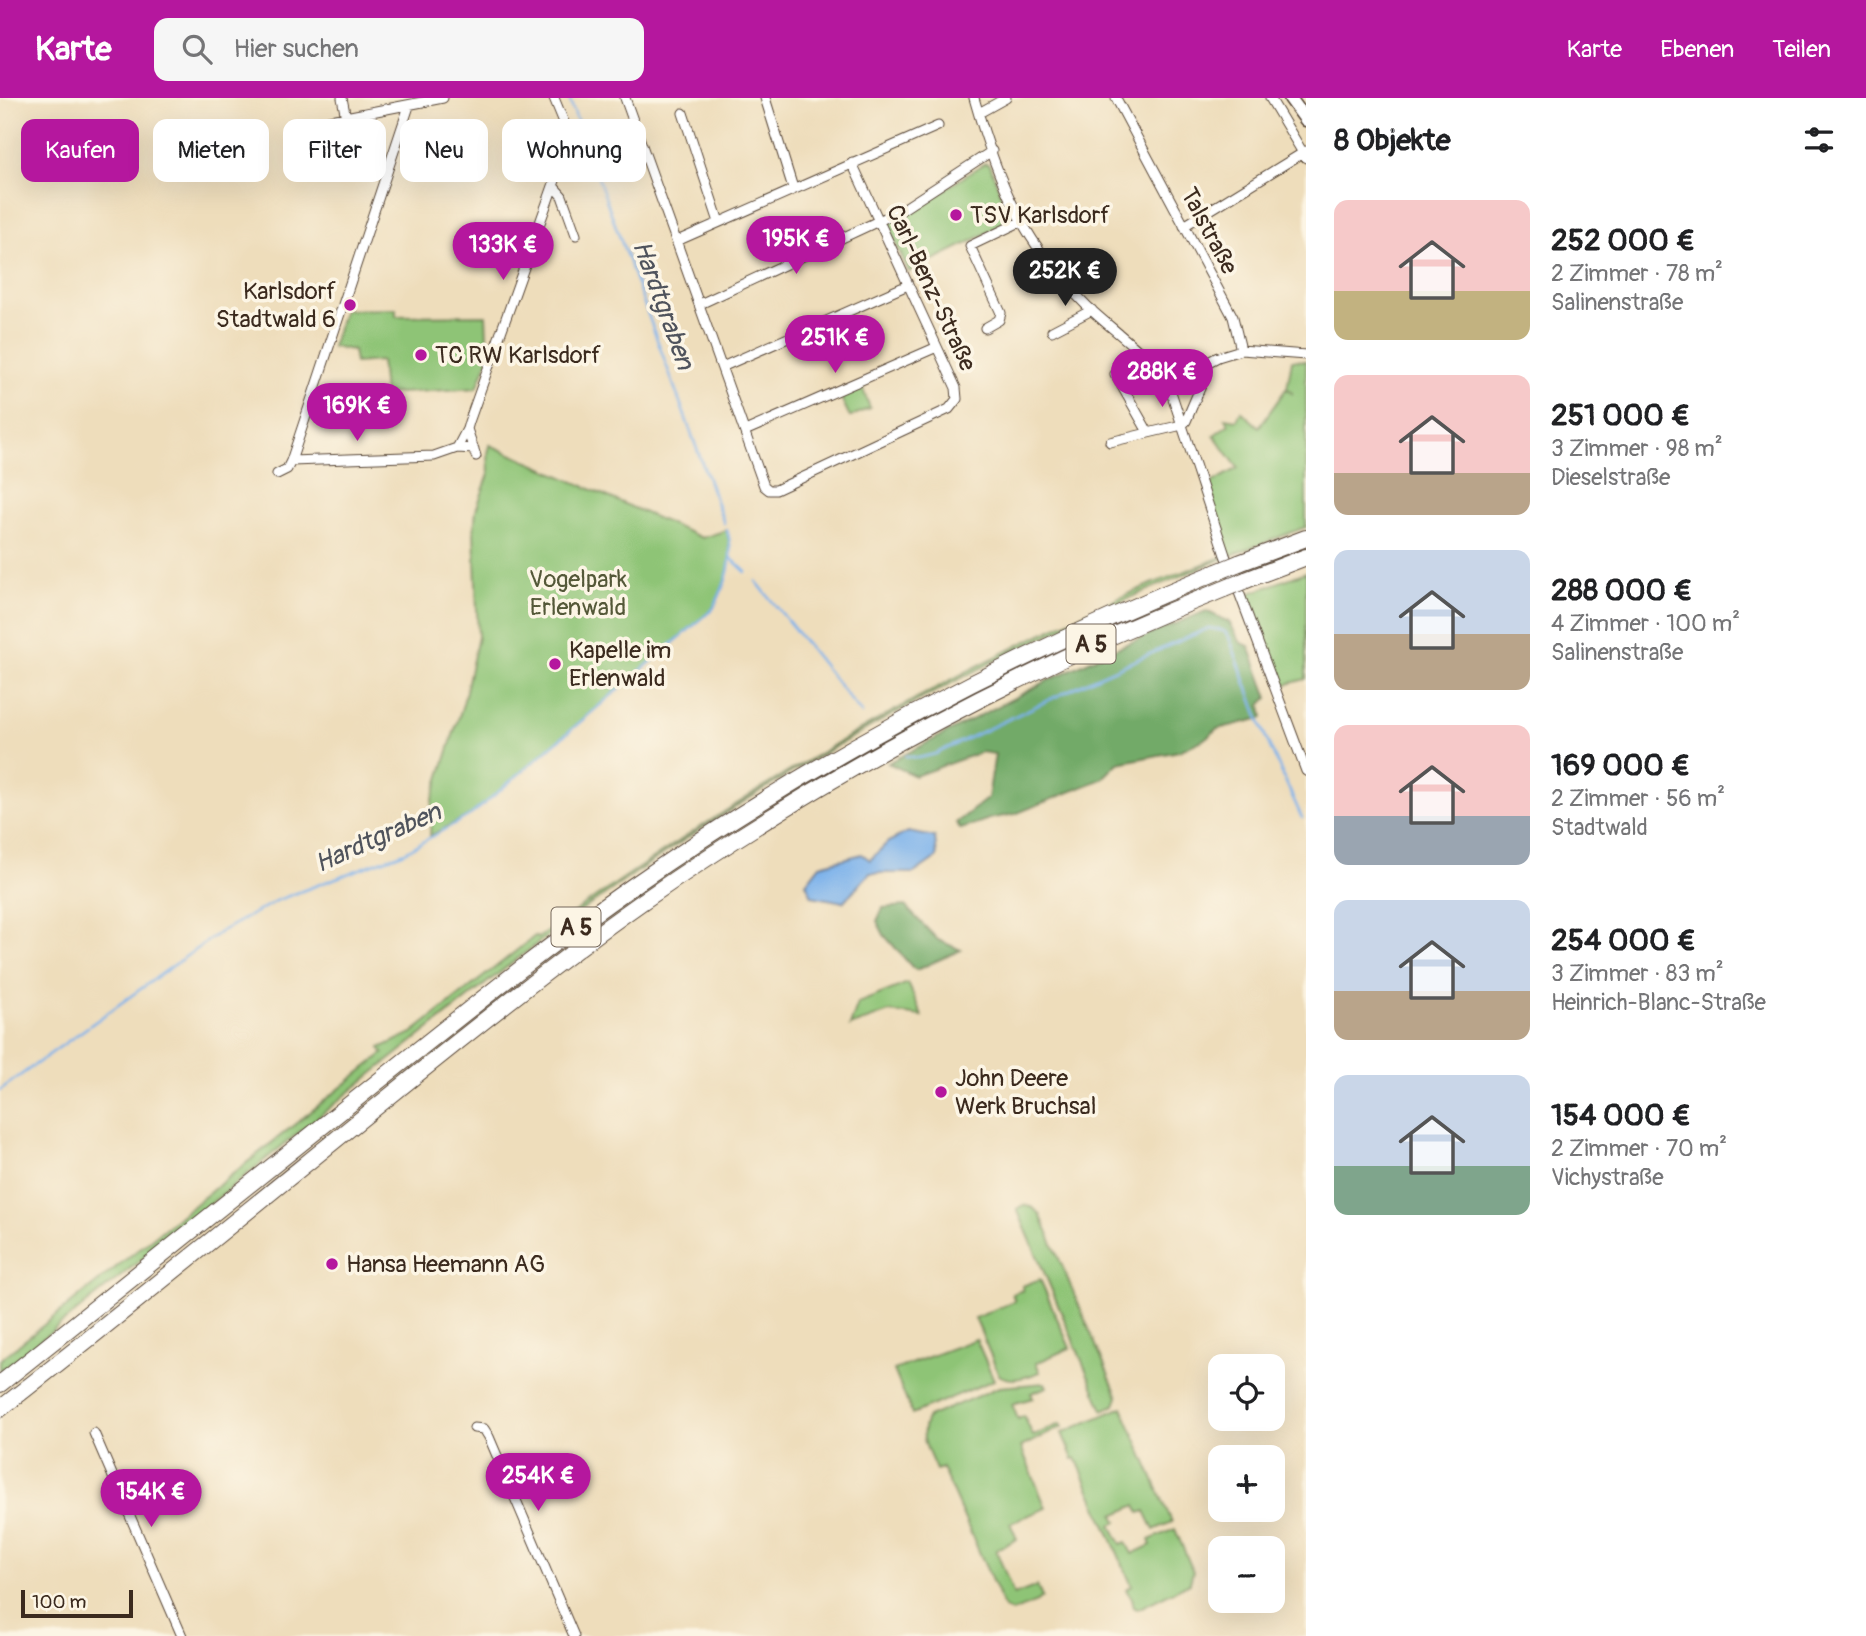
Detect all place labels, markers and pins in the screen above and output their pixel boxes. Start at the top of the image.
place label: TSV Karlsdorf [970,201,1110,230]
marker: TSV Karlsdorf [948,207,964,223]
pin: 195K € [739,216,853,276]
pin: 133K € [446,222,560,282]
pin: 252K € [1008,248,1122,308]
place label: Karlsdorf Stadtwald 6 [216,277,336,334]
marker: Karlsdorf Stadtwald 6 [342,297,358,313]
pin: 251K € [778,316,892,375]
place label: TC RW Karlsdorf [435,341,601,370]
marker: TC RW Karlsdorf [413,347,429,363]
pin: 288K € [1105,350,1219,409]
pin: 169K € [300,384,414,443]
place label: Kapelle im Erlenwald [569,636,671,693]
marker: Kapelle im Erlenwald [547,656,563,672]
place label: John Deere Werk Bruchsal [955,1064,1096,1121]
marker: John Deere Werk Bruchsal [933,1084,949,1100]
place label: Hansa Heemann AG [346,1250,545,1279]
marker: Hansa Heemann AG [324,1256,340,1272]
pin: 254K € [481,1454,595,1513]
pin: 154K € [94,1470,208,1529]

